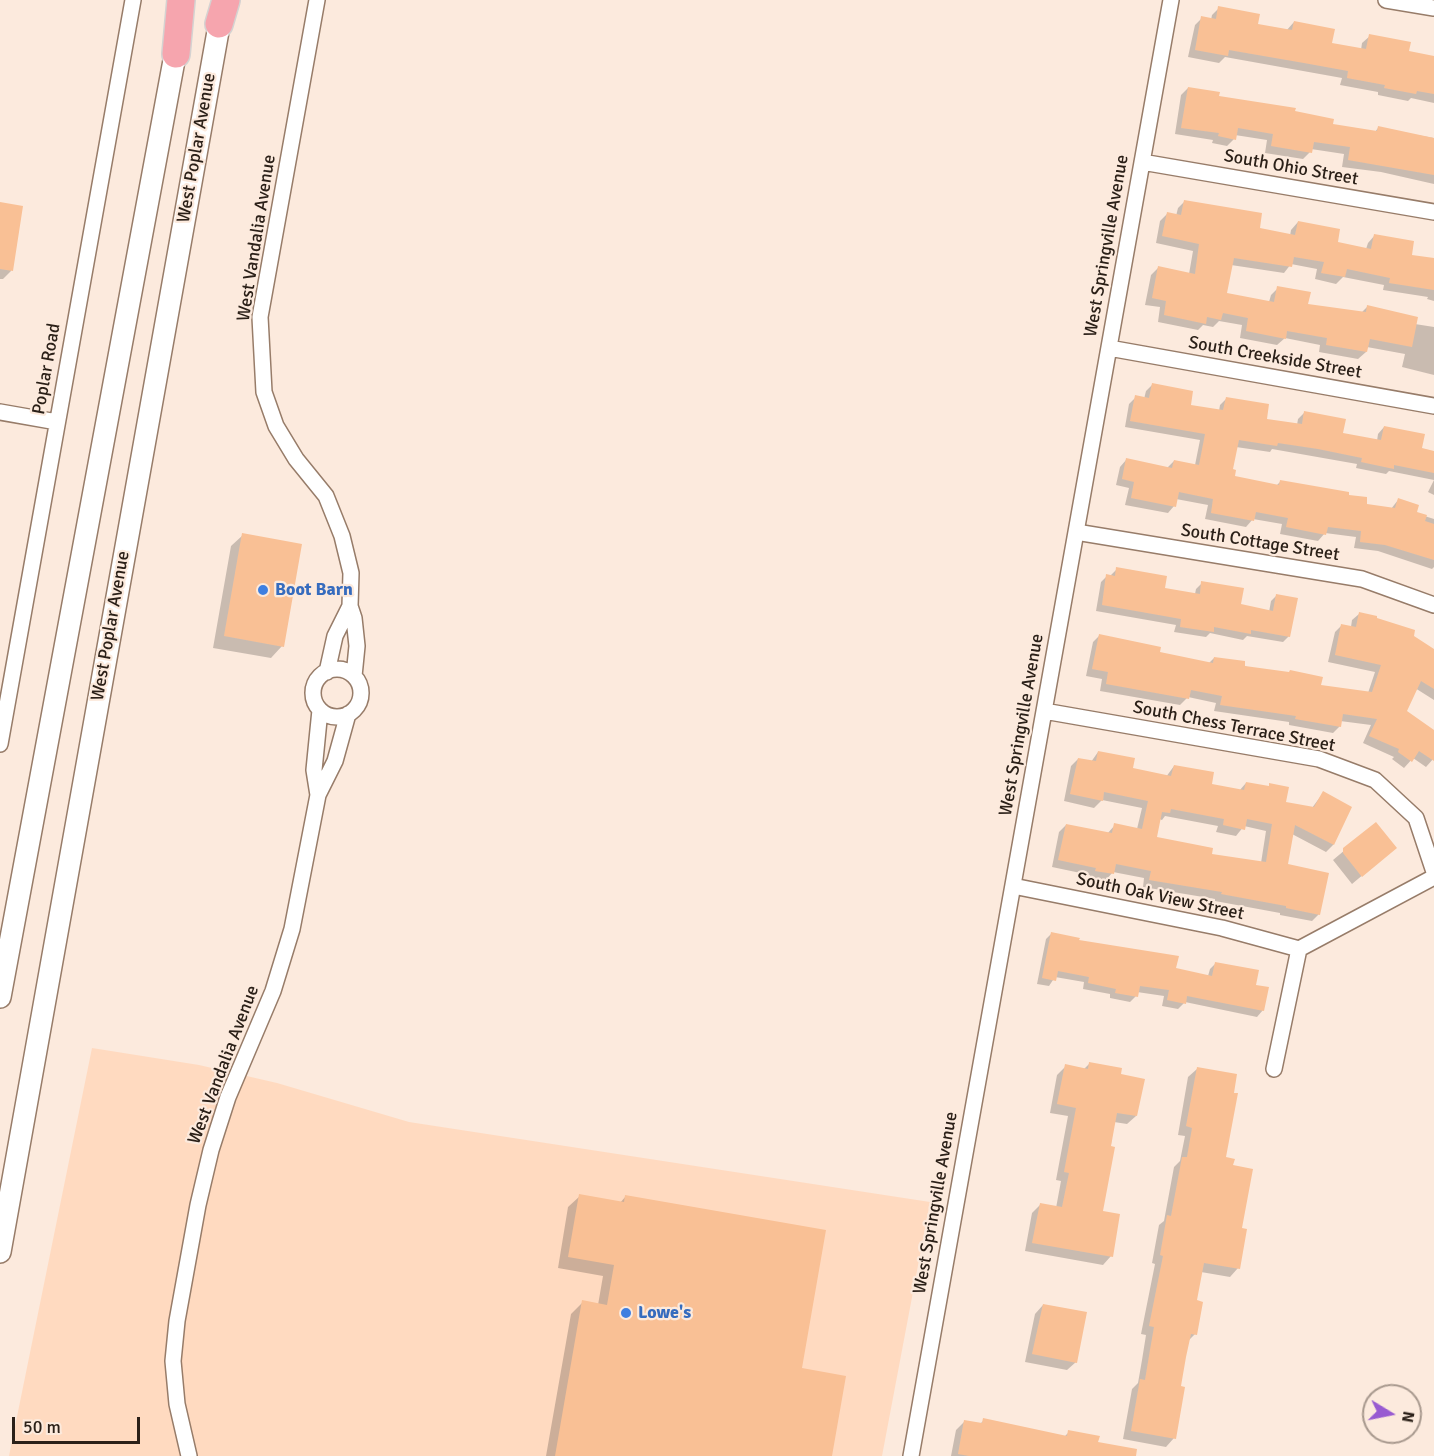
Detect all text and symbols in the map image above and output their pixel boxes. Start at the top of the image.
street label: West Poplar Avenue [173,71,221,225]
street label: South Ohio Street [1222,146,1360,190]
street label: West Vandalia Avenue [233,153,281,323]
street label: West Springville Avenue [1080,153,1134,339]
street label: Poplar Road [28,322,66,416]
street label: South Creekside Street [1187,332,1363,384]
street label: South Cottage Street [1179,520,1341,566]
street label: West Poplar Avenue [87,549,135,703]
place label: Boot Barn [275,579,353,601]
marker: Boot Barn [256,583,270,597]
street label: West Springville Avenue [995,632,1049,818]
street label: South Chess Terrace Street [1131,697,1337,757]
street label: South Oak View Street [1074,869,1246,925]
street label: West Vandalia Avenue [184,983,264,1147]
street label: West Springville Avenue [909,1110,963,1296]
place label: Lowe's [638,1302,691,1324]
marker: Lowe's [619,1306,633,1320]
north arrow [1362,1384,1422,1444]
scale bar [15,1405,142,1443]
text: N [1397,1410,1419,1424]
text: 50 m [23,1416,61,1438]

